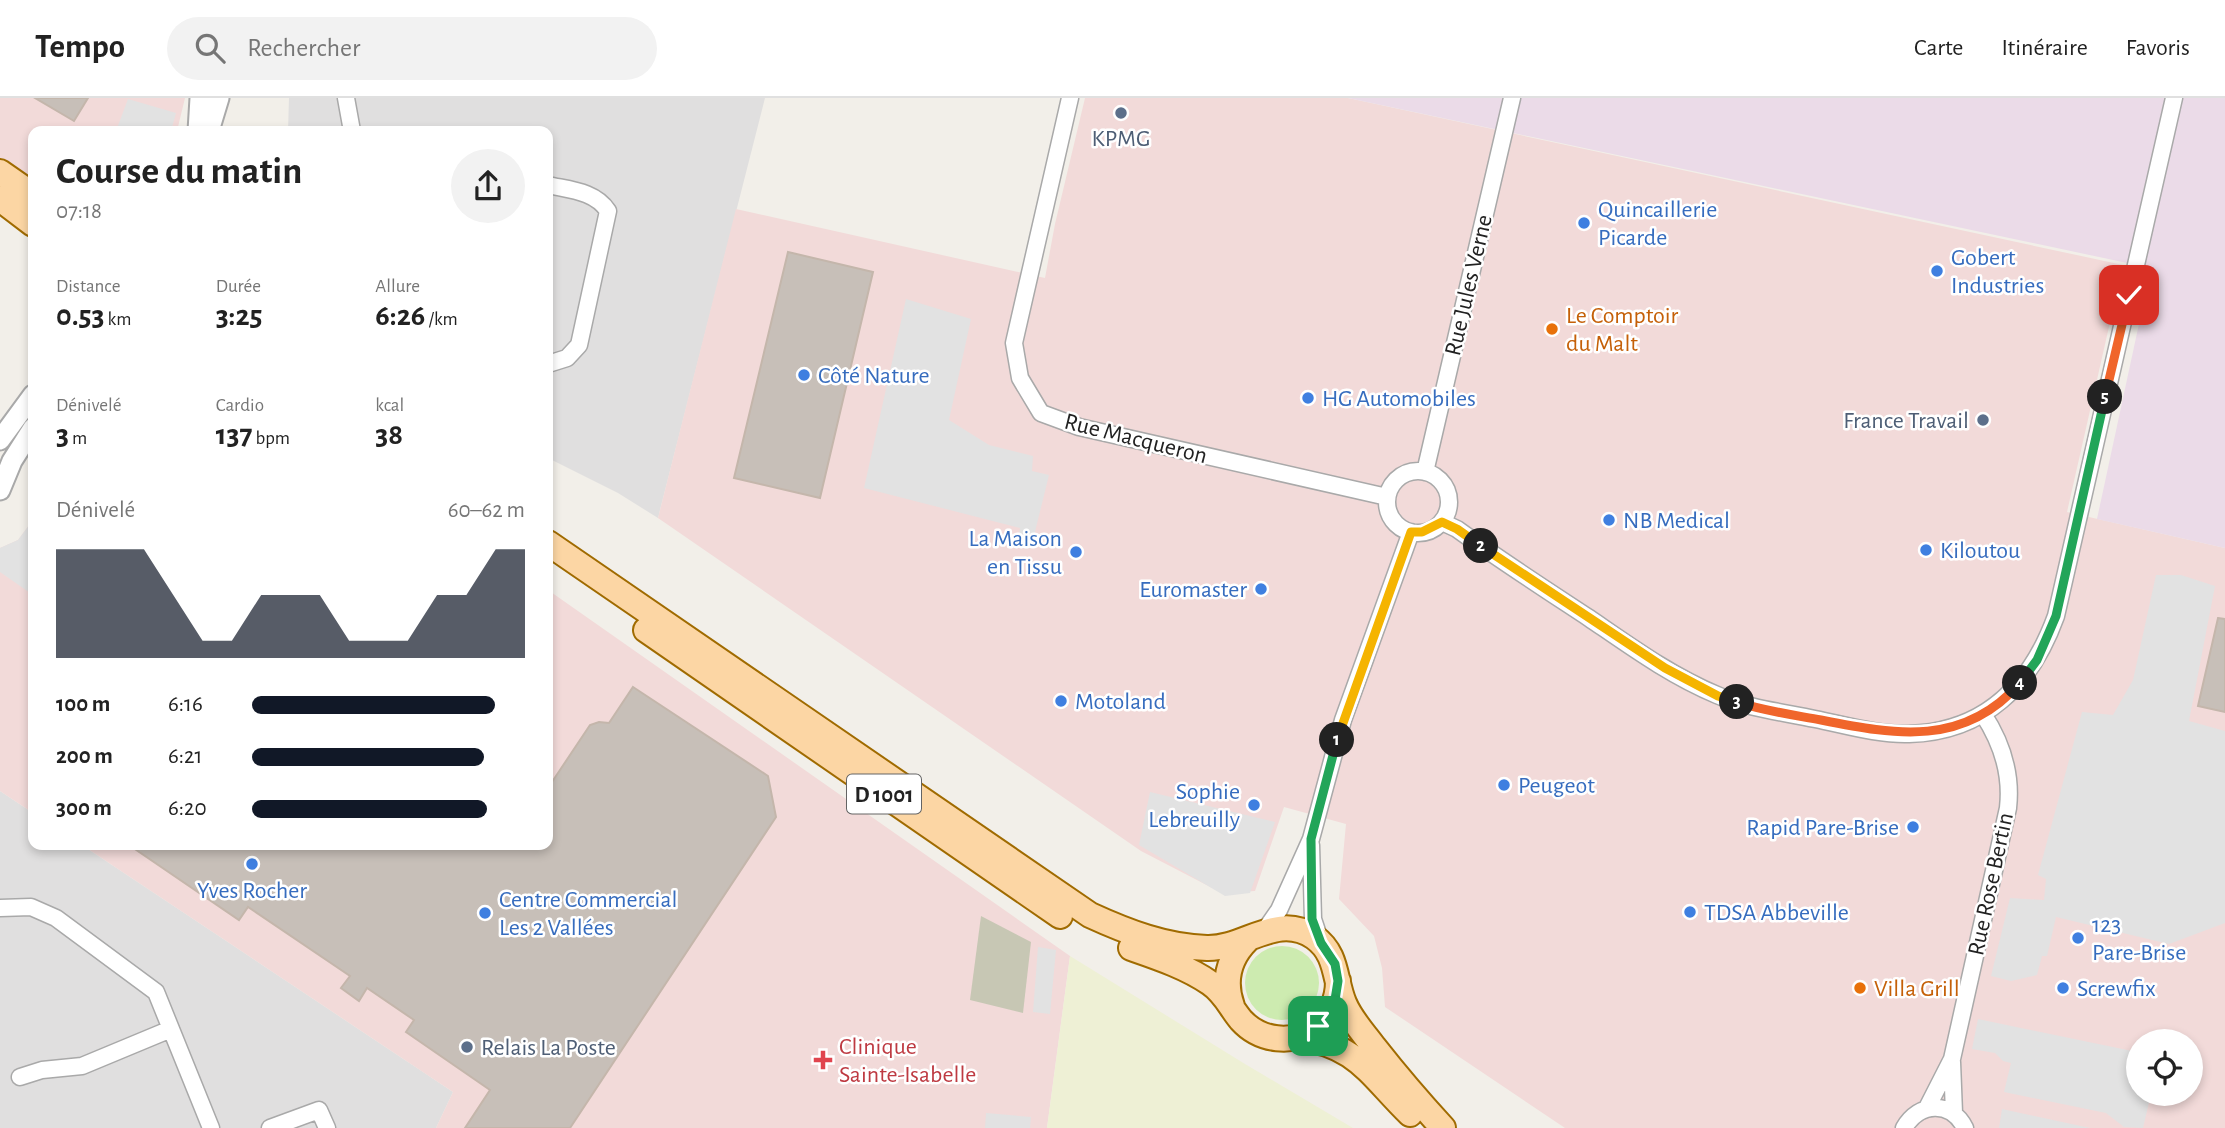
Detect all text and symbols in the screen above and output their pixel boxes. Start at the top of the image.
search box [167,17,657,80]
icon: search [191,29,229,67]
text: Tempo [35,31,125,64]
text: Rechercher [247,35,360,61]
text: Carte [1914,36,1963,60]
text: Itinéraire [2001,36,2088,60]
text: Favoris [2126,36,2190,60]
marker: KPMG [1113,105,1129,121]
place label: KPMG [1092,127,1150,151]
button: share [451,149,525,223]
text: Course du matin [56,153,302,191]
place label: Quincaillerie Picarde [1598,198,1717,250]
text: 07:18 [56,200,102,223]
street label: Rue Jules Verne [1441,212,1497,358]
marker: Quincaillerie Picarde [1576,215,1592,231]
place label: Gobert Industries [1951,246,2044,298]
marker: Gobert Industries [1929,263,1945,279]
pin [2099,265,2159,325]
icon: check [2110,276,2148,314]
text: Distance [56,277,120,296]
text: Durée [216,277,261,296]
text: Allure [375,277,420,296]
text: 0.53 [56,301,104,331]
text: 3:25 [216,301,263,331]
text: 6:26 [375,301,425,331]
place label: Le Comptoir du Malt [1566,304,1679,356]
text: km [104,310,131,329]
text: /km [425,310,458,329]
marker: Le Comptoir du Malt [1544,321,1560,337]
place label: Côté Nature [818,364,930,388]
marker: Côté Nature [796,367,812,383]
pin: 5 [2088,380,2122,414]
place label: HG Automobiles [1322,387,1476,411]
text: 5 [2100,387,2109,406]
marker: HG Automobiles [1300,390,1316,406]
text: Dénivelé [56,396,121,415]
text: Cardio [216,396,264,415]
text: kcal [375,396,404,415]
place label: France Travail [1843,409,1969,433]
street label: Rue Macqueron [1062,410,1210,468]
marker: France Travail [1975,412,1991,428]
text: 3 [56,420,69,450]
text: 137 [216,420,252,450]
text: 38 [375,420,403,450]
text: m [69,429,87,448]
text: bpm [252,429,290,448]
text: Dénivelé [56,499,135,522]
text: 60–62 m [448,499,525,522]
place label: NB Medical [1623,509,1730,533]
marker: NB Medical [1601,512,1617,528]
place label: La Maison en Tissu [969,527,1062,579]
pin: 2 [1464,528,1498,564]
text: 2 [1476,536,1485,555]
place label: Kiloutou [1940,539,2020,563]
marker: Kiloutou [1918,542,1934,558]
marker: La Maison en Tissu [1068,544,1084,560]
place label: Euromaster [1139,578,1247,602]
marker: Euromaster [1253,581,1269,597]
pin: 4 [2002,666,2038,700]
text: 4 [2015,673,2024,692]
pin: 3 [1720,684,1754,720]
place label: Motoland [1075,690,1166,714]
text: 3 [1732,692,1741,711]
text: 100 m [56,693,110,716]
text: 6:16 [168,693,203,716]
marker: Motoland [1053,693,1069,709]
pin: 1 [1320,722,1354,758]
text: 1 [1333,730,1340,749]
text: 200 m [56,745,113,768]
text: 6:21 [168,745,202,768]
road number: D 1001 [847,774,921,814]
place label: Peugeot [1518,774,1595,798]
marker: Peugeot [1496,777,1512,793]
place label: Sophie Lebreuilly [1148,780,1240,832]
text: 300 m [56,797,112,820]
text: 6:20 [168,797,207,820]
marker: Sophie Lebreuilly [1246,797,1262,813]
street label: Rue Rose Bertin [1964,811,2018,958]
place label: Rapid Pare-Brise [1746,816,1899,840]
marker: Rapid Pare-Brise [1905,819,1921,835]
marker: Yves Rocher [244,856,260,872]
place label: Yves Rocher [197,879,307,903]
place label: Centre Commercial Les 2 Vallées [499,888,677,940]
place label: TDSA Abbeville [1704,901,1849,925]
marker: TDSA Abbeville [1682,904,1698,920]
marker: Centre Commercial Les 2 Vallées [477,905,493,921]
place label: 123 Pare-Brise [2092,913,2186,965]
marker: 123 Pare-Brise [2070,930,2086,946]
place label: Villa Grill [1874,977,1960,1001]
place label: Screwfix [2077,977,2156,1001]
marker: Villa Grill [1852,980,1868,996]
marker: Screwfix [2055,980,2071,996]
pin [1288,996,1348,1056]
icon: arrive [1299,1007,1337,1045]
map controls [2126,1029,2203,1106]
button: locate [2126,1029,2203,1106]
place label: Clinique Sainte-Isabelle [839,1035,976,1087]
place label: Relais La Poste [481,1036,616,1060]
marker: Relais La Poste [459,1039,475,1055]
marker: Clinique Sainte-Isabelle [813,1050,833,1070]

